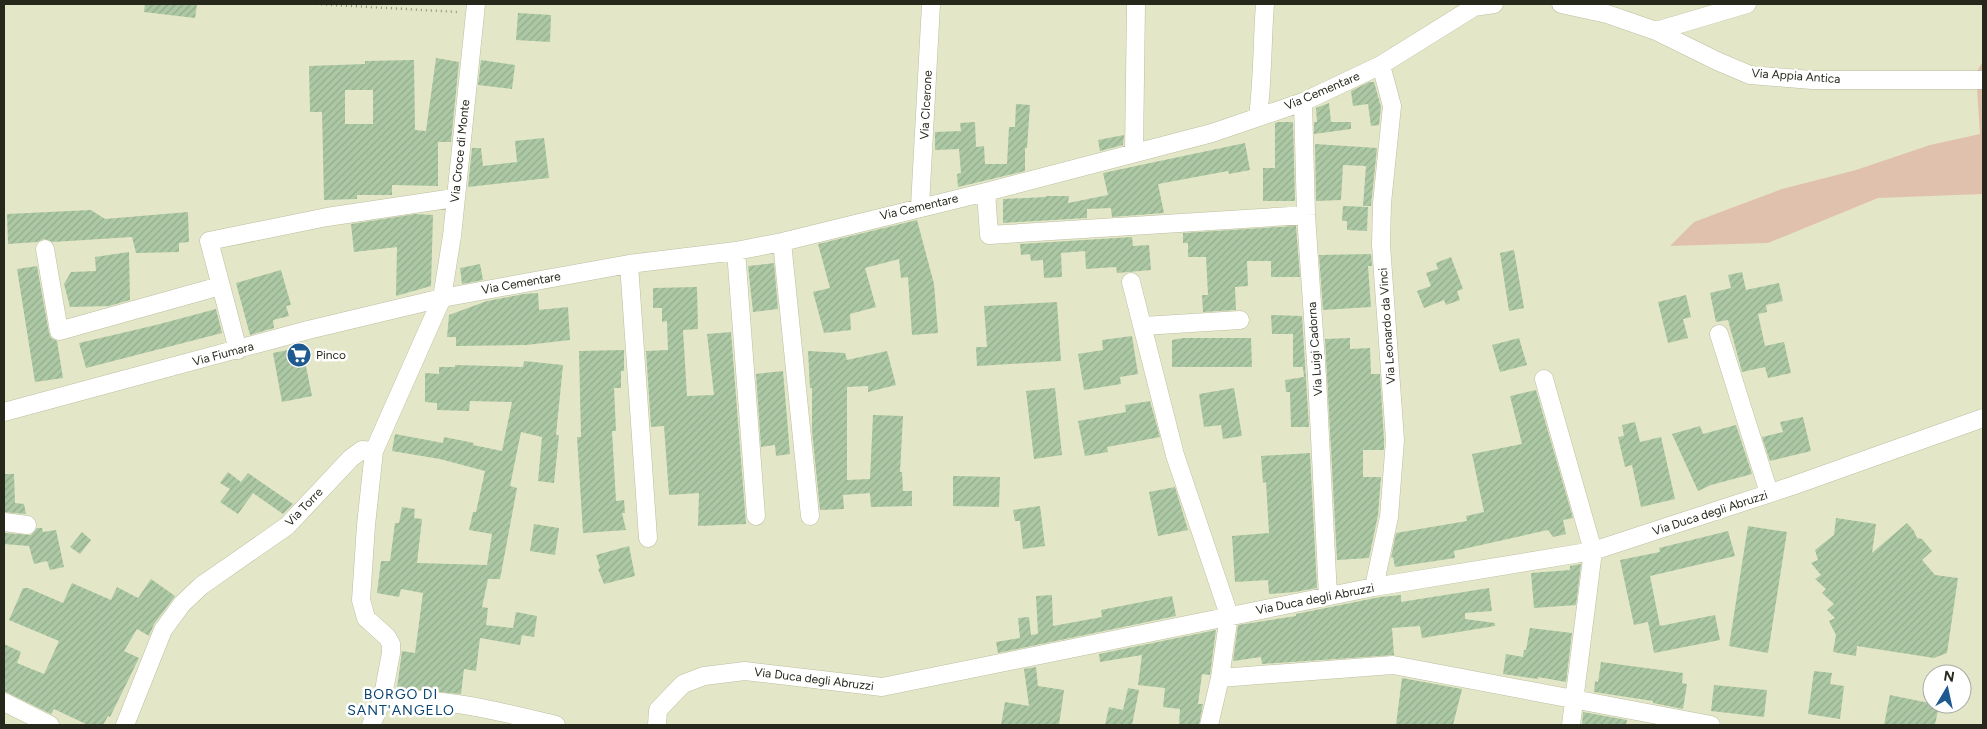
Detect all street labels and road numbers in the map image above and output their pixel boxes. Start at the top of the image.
street label: Via Appia Antica [1751,66,1841,86]
street label: Via Cementare [1282,69,1362,113]
street label: Via CIcerone [917,70,935,140]
street label: Via Croce di Monte [448,98,472,203]
street label: Via Cementare [878,191,960,223]
street label: Via Leonardo da Vinci [1376,267,1398,385]
street label: Via Cementare [480,269,562,297]
street label: Via Luigi Cadorna [1305,301,1325,397]
street label: Via Fiumara [191,339,255,369]
street label: Via Torre [282,485,326,529]
street label: Via Duca degli Abruzzi [1651,488,1769,538]
street label: Via Duca degli Abruzzi [1255,581,1375,617]
street label: Via Duca degli Abruzzi [753,665,875,693]

